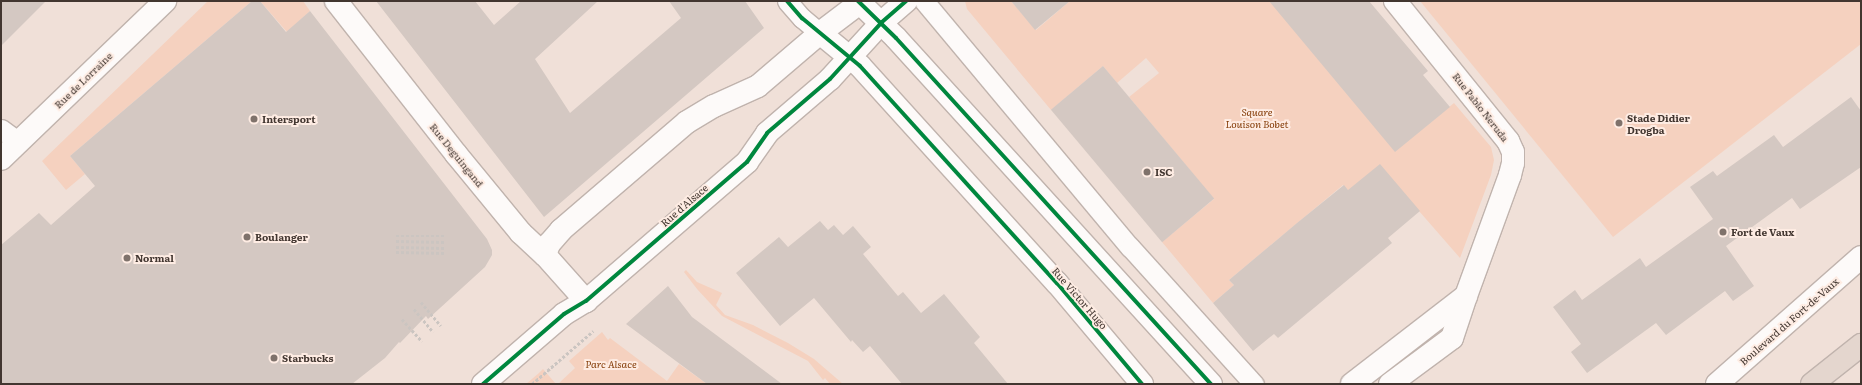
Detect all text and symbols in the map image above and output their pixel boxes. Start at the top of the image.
street label: Rue de Lorraine [52,49,114,111]
street label: Rue Pablo Neruda [1450,70,1512,144]
park label: Square Louison Bobet [1225,105,1289,128]
place label: Stade Didier Drogba [1627,111,1690,134]
place label: Intersport [262,113,316,125]
marker: Intersport [249,114,259,124]
marker: Stade Didier Drogba [1614,118,1624,128]
street label: Rue Deguingand [428,121,486,189]
place label: ISC [1155,166,1172,178]
marker: ISC [1142,167,1152,177]
street label: Rue d'Alsace [658,181,710,229]
place label: Fort de Vaux [1731,226,1794,238]
marker: Fort de Vaux [1718,227,1728,237]
place label: Boulanger [255,231,308,243]
marker: Boulanger [242,232,252,242]
place label: Normal [135,252,174,264]
marker: Normal [122,253,132,263]
street label: Rue Victor Hugo [1050,265,1110,331]
street label: Boulevard du Fort-de-Vaux [1737,275,1841,367]
place label: Starbucks [282,352,334,364]
marker: Starbucks [269,353,279,363]
park label: Parc Alsace [585,358,637,370]

